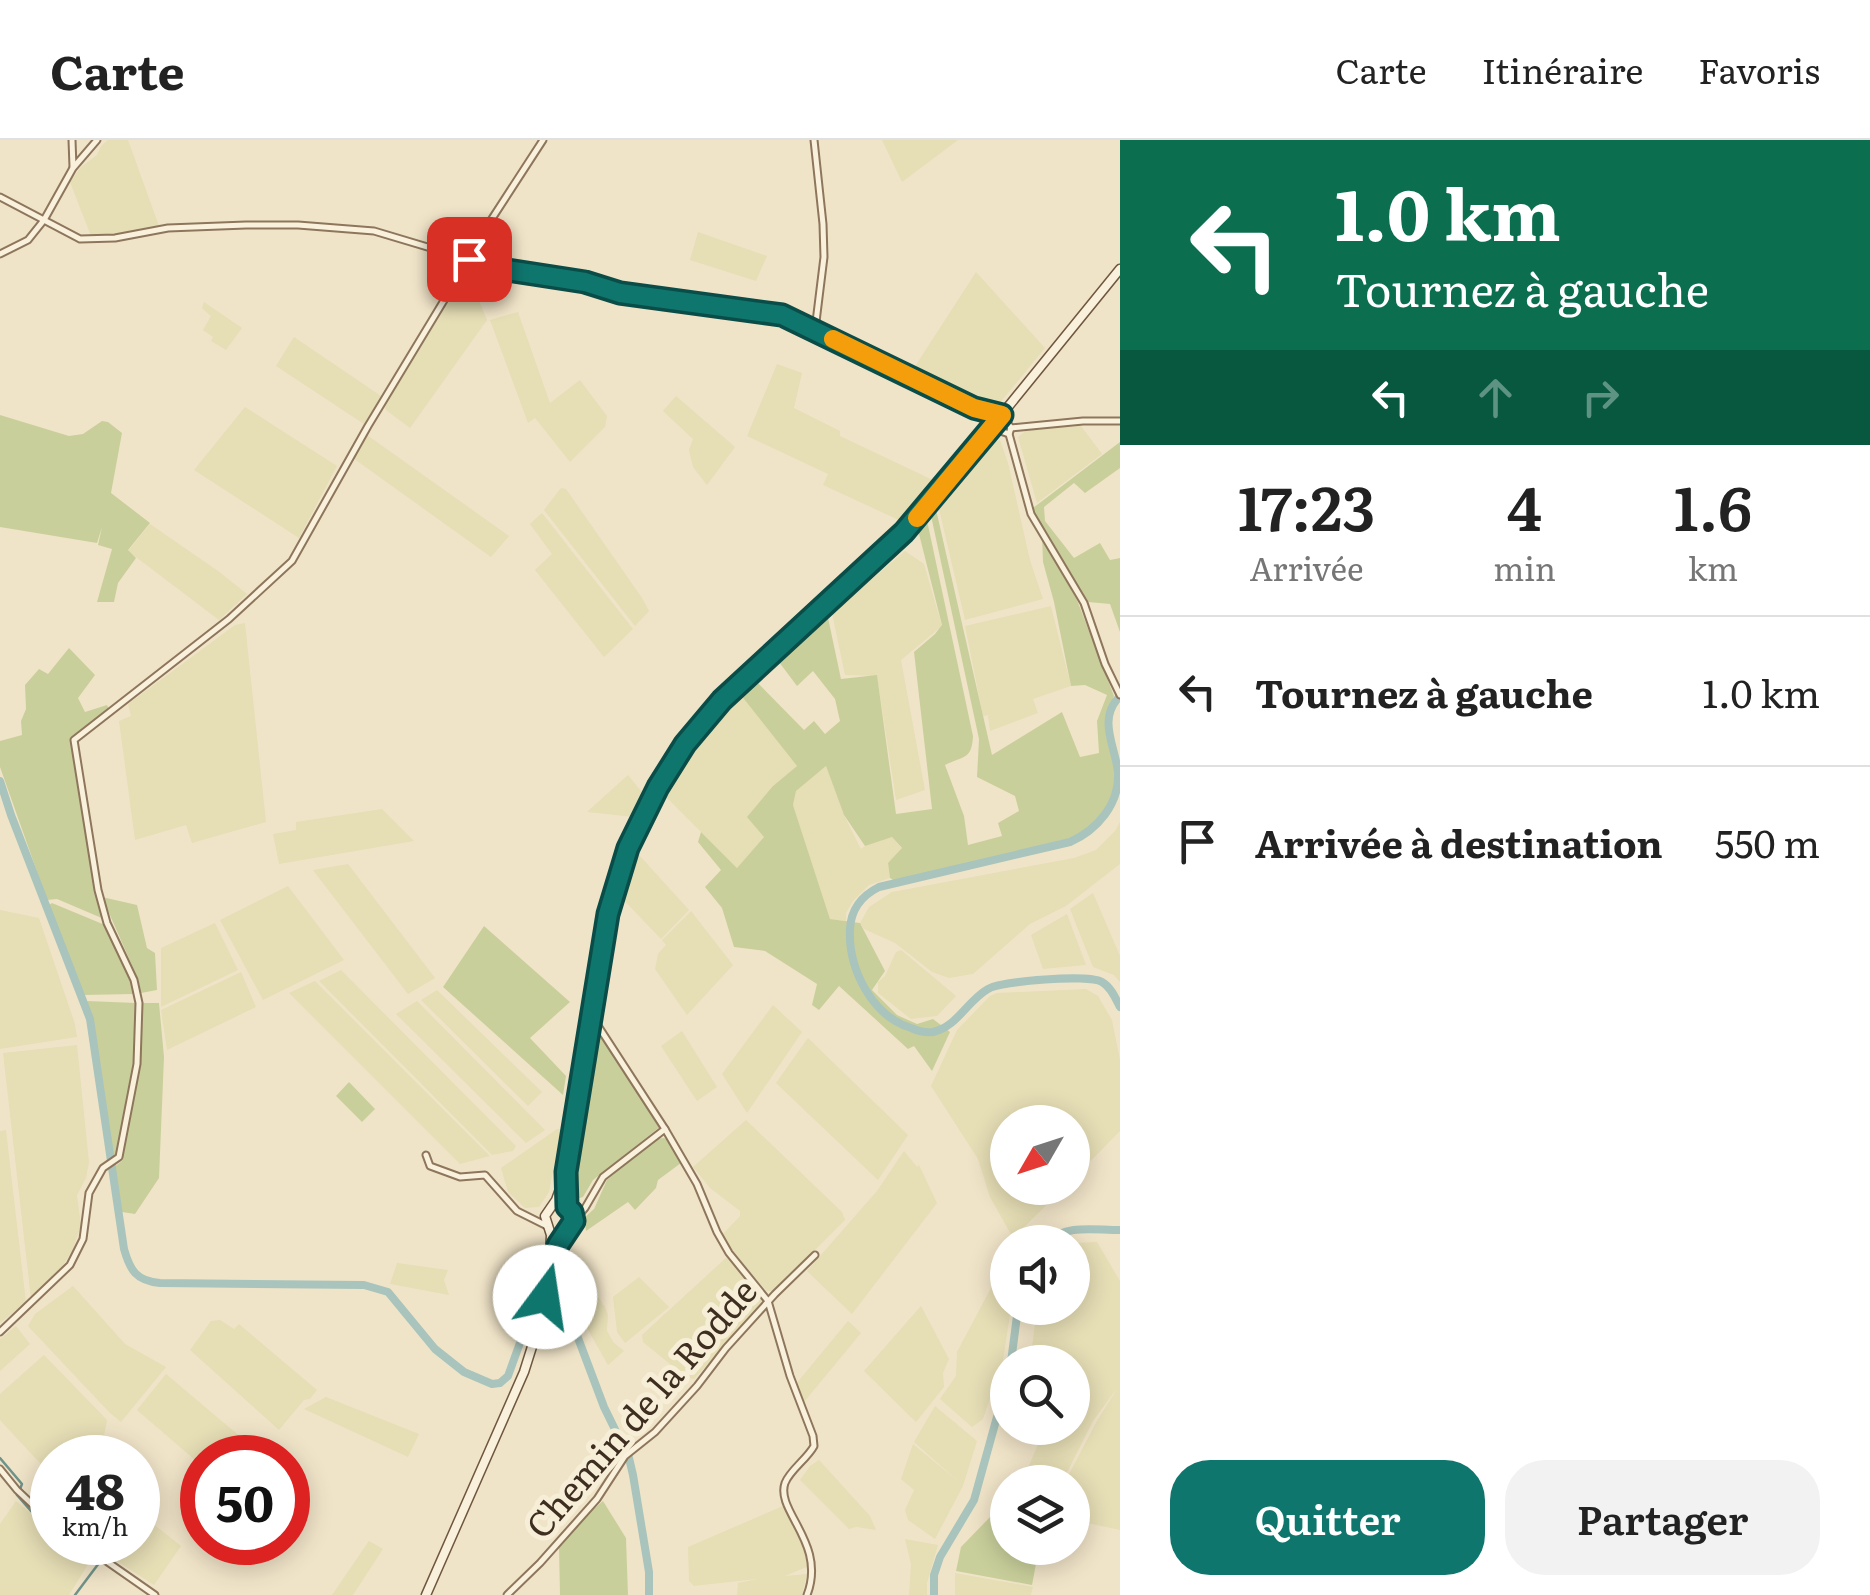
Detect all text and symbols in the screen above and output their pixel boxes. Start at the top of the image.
text: Carte [50,34,185,105]
text: Carte [1335,43,1427,95]
text: Itinéraire [1482,43,1643,95]
text: Favoris [1698,43,1820,95]
text: 1.0 km [1335,159,1561,263]
icon: left [1170,180,1300,310]
pin [427,217,512,302]
icon: arrive [442,232,497,287]
text: Tournez à gauche [1335,254,1709,321]
icon: left [1363,370,1418,425]
icon: ahead [1468,370,1523,425]
icon: right [1573,370,1628,425]
text: 17:23 [1238,460,1375,549]
text: 4 [1507,460,1542,549]
text: 1.6 [1674,460,1752,549]
text: Arrivée [1249,543,1364,591]
text: min [1493,543,1556,591]
text: km [1688,543,1738,591]
text: Tournez à gauche [1255,663,1593,720]
text: 1.0 km [1703,663,1820,720]
icon: left [1170,664,1225,719]
text: Arrivée à destination [1255,813,1663,870]
text: 550 m [1715,813,1820,870]
icon: arrive [1170,814,1225,869]
north arrow [990,1105,1090,1205]
map controls [990,1105,1090,1565]
button: sound [990,1225,1090,1325]
position arrow [493,1245,597,1349]
street label: Chemin de la Rodde [512,1266,767,1548]
button: search [990,1345,1090,1445]
speed limit sign: 50 [180,1435,310,1565]
text: 48 [65,1451,125,1525]
button: Quitter [1170,1460,1485,1575]
button: Partager [1505,1460,1820,1575]
button: layers [990,1465,1090,1565]
text: km/h [62,1507,128,1544]

